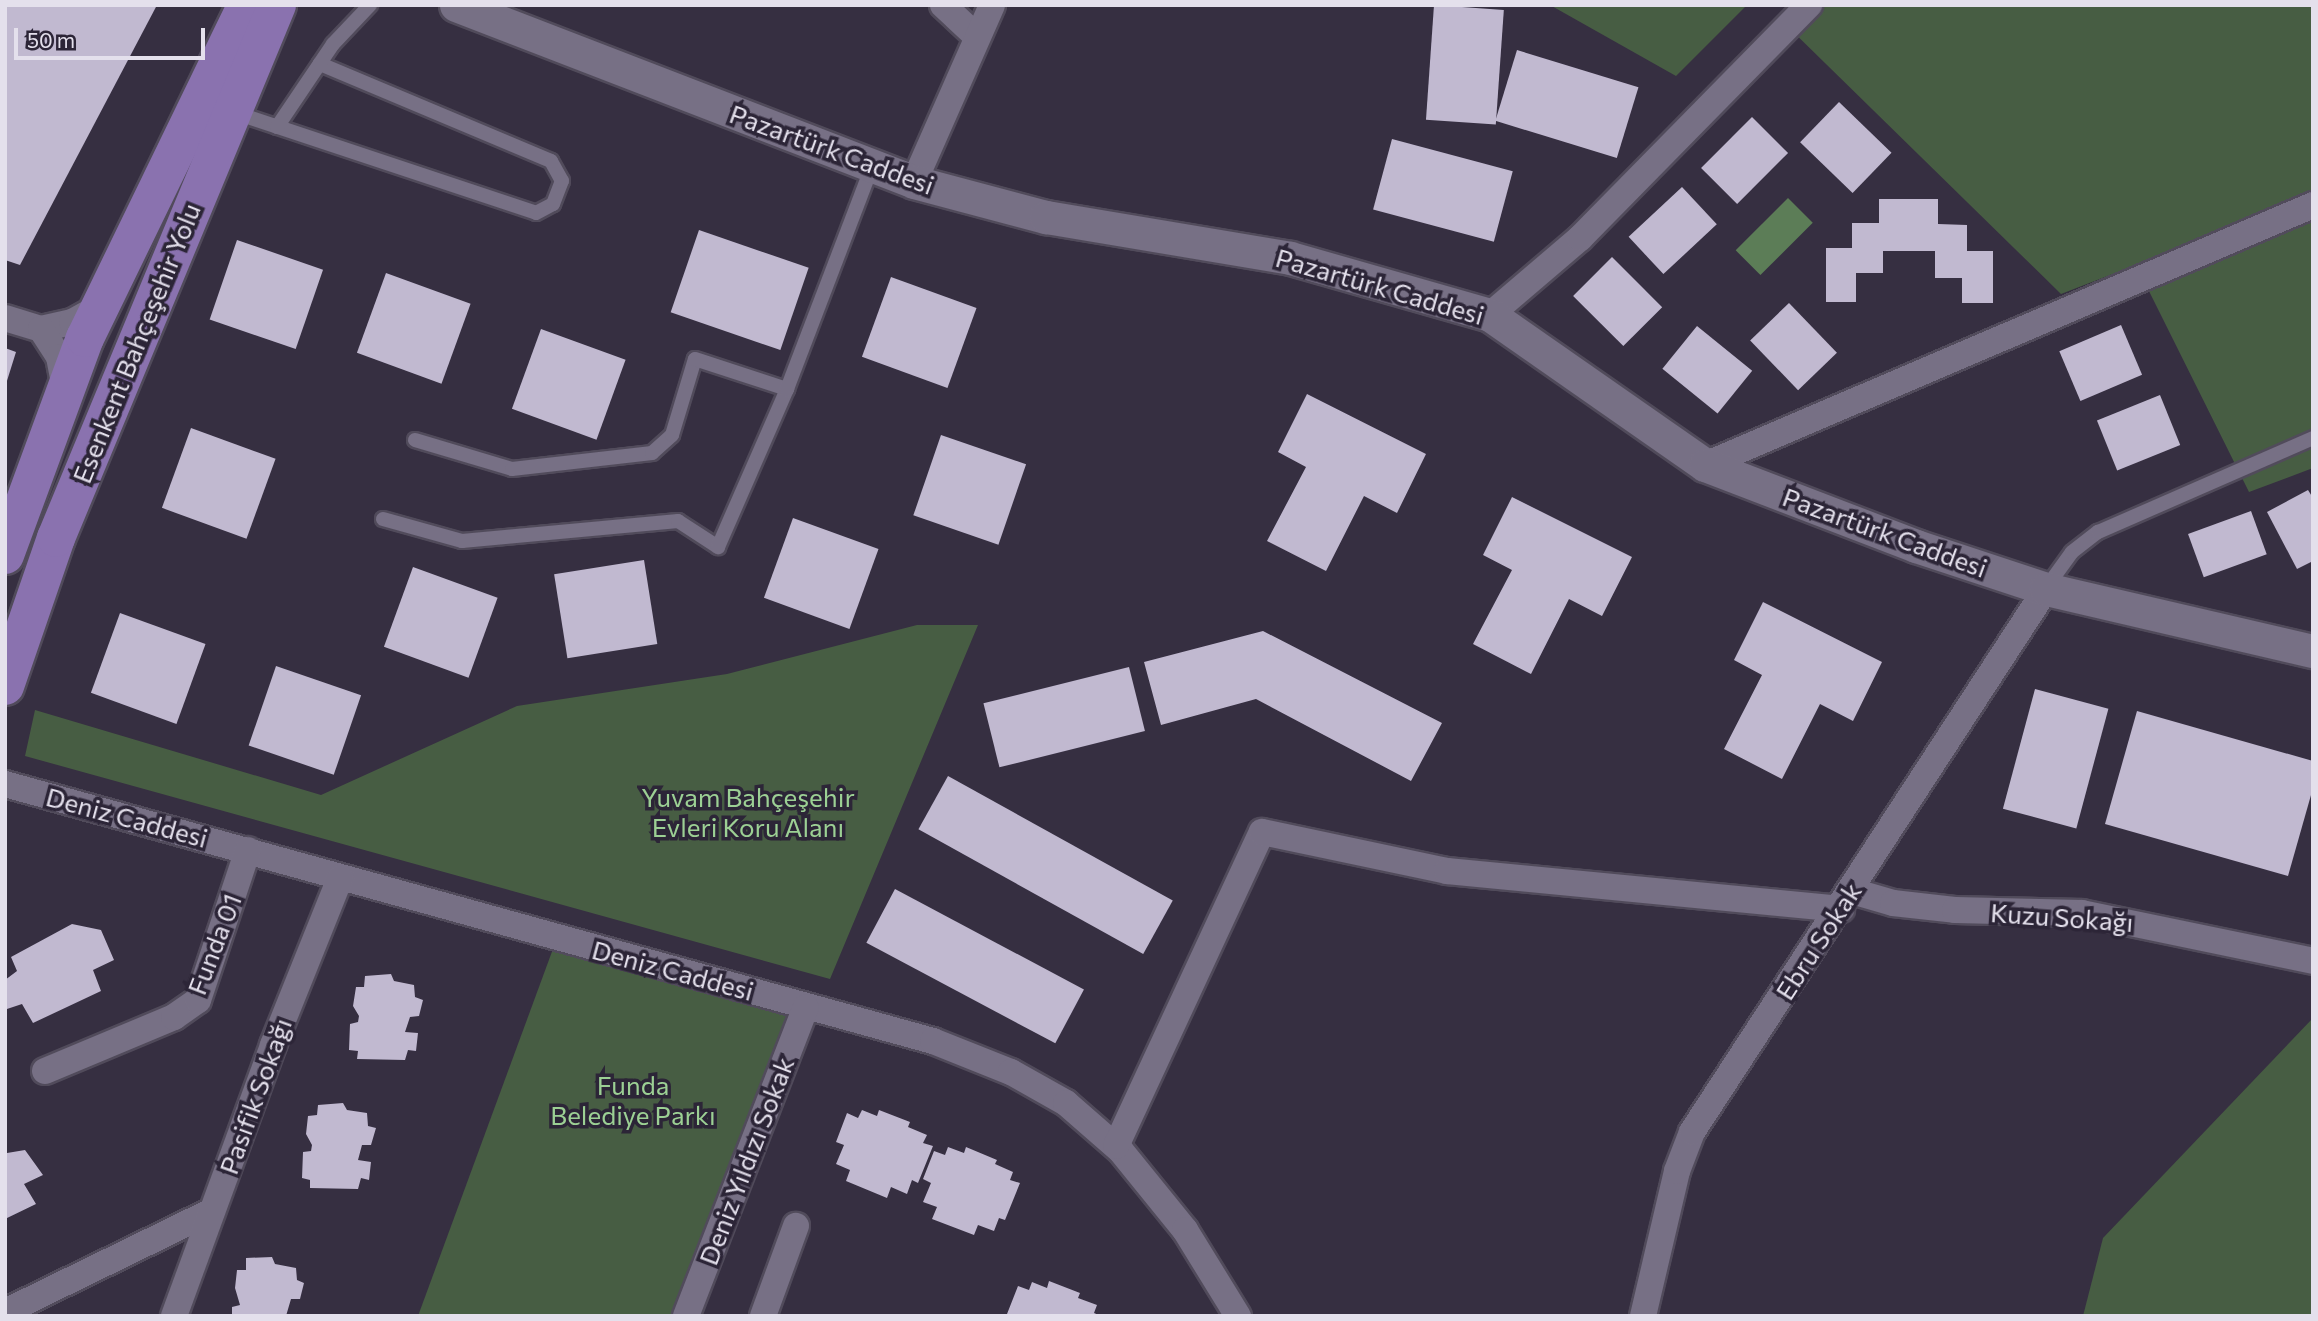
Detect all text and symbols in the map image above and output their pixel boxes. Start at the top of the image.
scale bar [18,14,208,58]
text: 50 m [27,27,75,52]
street label: Pazartürk Caddesi [726,98,938,200]
street label: Esenkent Bahçeşehir Yolu [66,198,206,488]
street label: Pazartürk Caddesi [1272,241,1488,331]
street label: Pazartürk Caddesi [1779,481,1991,583]
street label: Deniz Caddesi [43,780,211,854]
park label: Yuvam Bahçeşehir Evleri Koru Alanı [641,781,855,842]
street label: Ebru Sokak [1769,877,1867,1005]
street label: Funda 01 [181,889,247,999]
street label: Kuzu Sokağı [1989,896,2135,938]
street label: Deniz Caddesi [589,933,757,1007]
street label: Pasifik Sokağı [212,1014,298,1178]
street label: Deniz Yıldızı Sokak [692,1053,800,1269]
park label: Funda Belediye Parkı [550,1069,716,1130]

